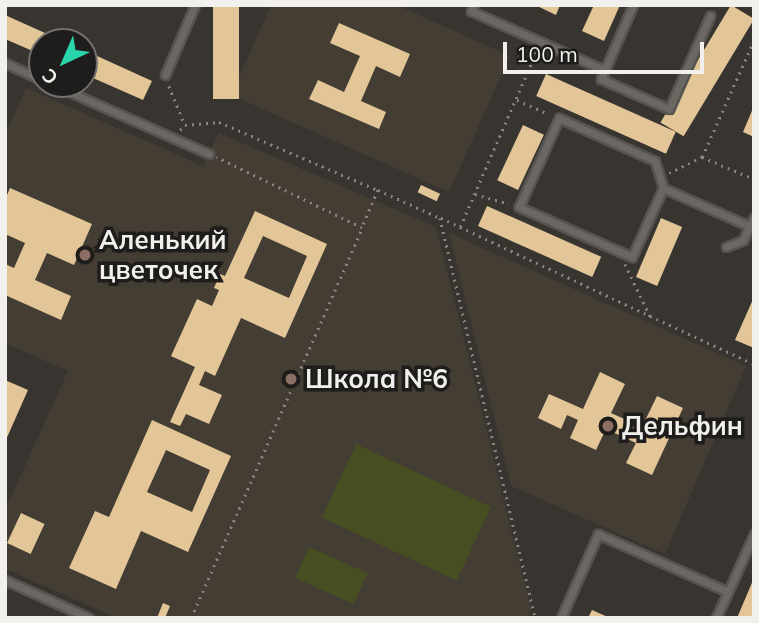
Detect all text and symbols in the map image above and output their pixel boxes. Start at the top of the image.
north arrow [28,28,98,98]
scale bar [507,28,708,72]
text: 100 m [516,41,578,67]
text: С [37,64,63,90]
place label: Аленький цветочек [99,224,226,286]
marker: Аленький цветочек [77,247,93,263]
place label: Школа №6 [305,363,448,395]
marker: Школа №6 [283,371,299,387]
place label: Дельфин [622,410,743,442]
marker: Дельфин [600,418,616,434]

